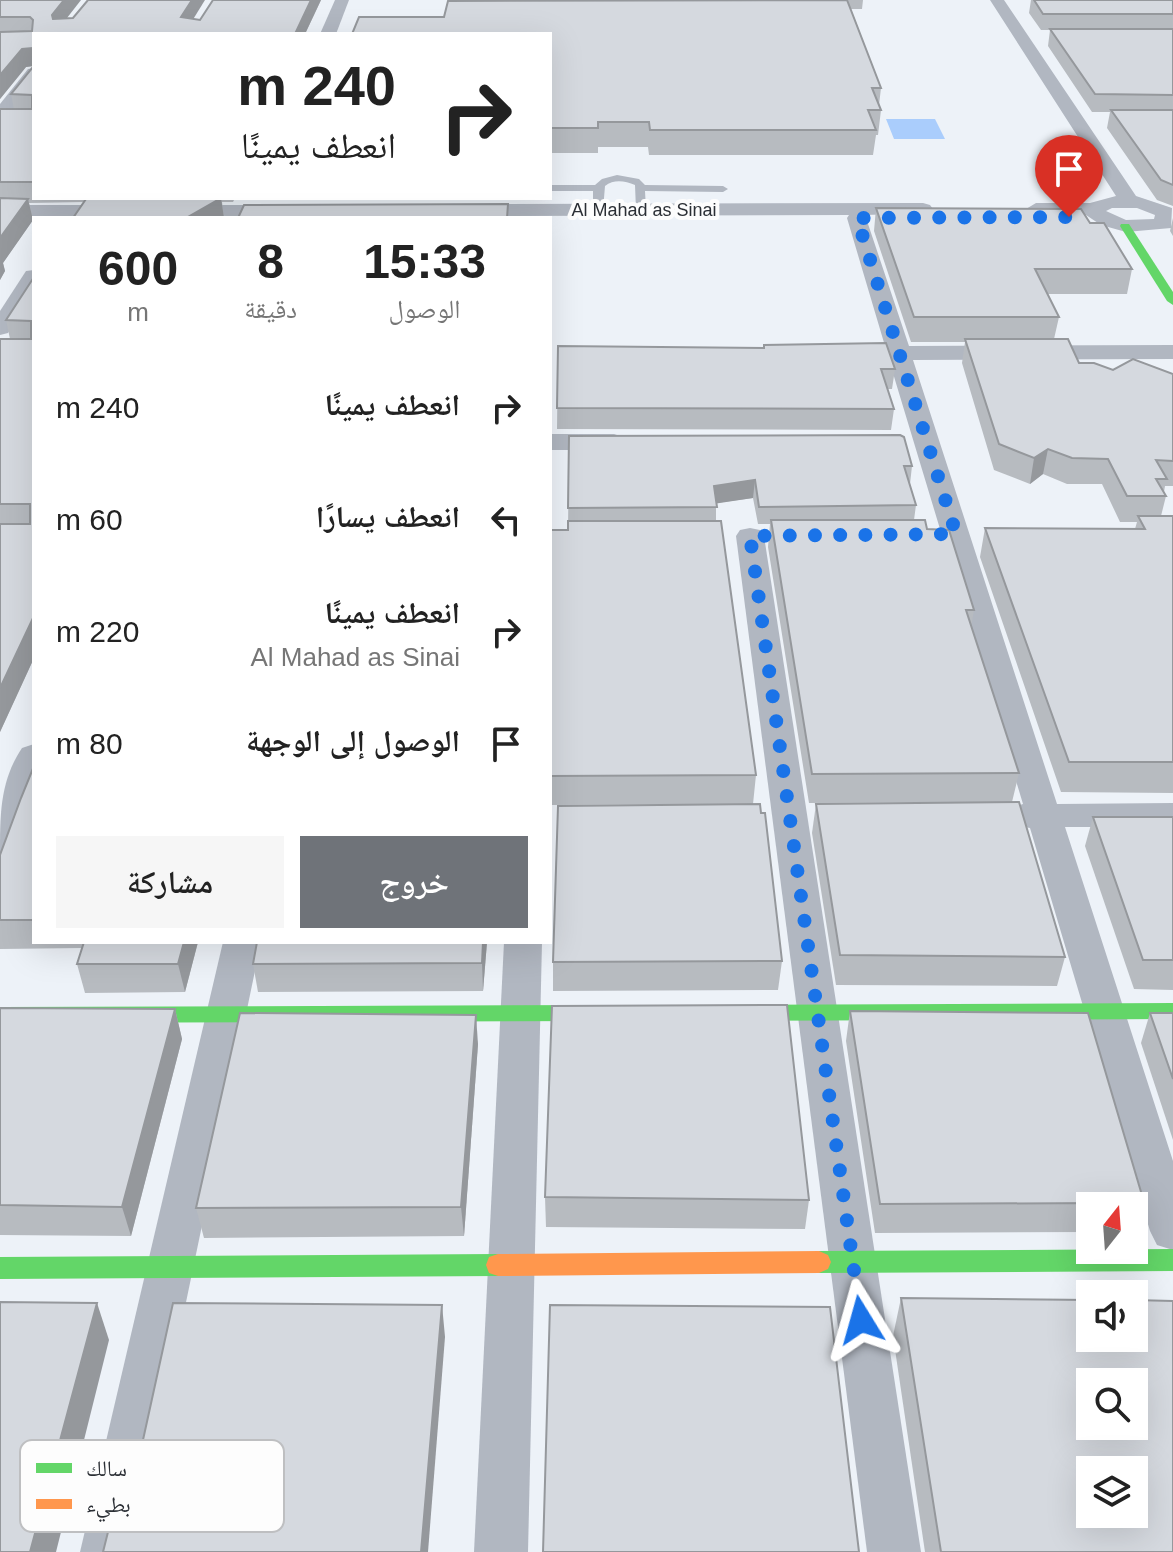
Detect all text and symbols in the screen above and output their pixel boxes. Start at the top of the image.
text: 240 m [237,54,396,117]
icon: right [424,64,528,168]
text: انعطف يمينًا [241,125,396,166]
pin [1035,135,1103,217]
icon: arrive [1047,147,1091,191]
street label: Al Mahad as Sinai [571,200,717,220]
text: 8 [257,235,284,288]
text: 15:33 [363,235,486,288]
text: 600 [98,242,178,295]
text: دقيقة [244,294,297,324]
text: الوصول [389,294,461,324]
text: m [127,297,149,327]
icon: right [484,386,528,430]
text: انعطف يمينًا [324,388,460,421]
text: 240 m [56,391,139,424]
icon: left [484,498,528,542]
text: انعطف يسارًا [316,500,460,533]
text: 60 m [56,503,123,536]
text: انعطف يمينًا [324,596,460,629]
icon: right [484,610,528,654]
text: 220 m [56,615,139,648]
text: Al Mahad as Sinai [250,642,460,672]
icon: arrive [484,722,528,766]
text: الوصول إلى الوجهة [246,724,460,757]
text: 80 m [56,727,123,760]
button: مشاركة [56,836,284,928]
button: خروج [300,836,528,928]
north arrow [1076,1192,1148,1264]
map controls [1076,1192,1148,1528]
position arrow [819,1278,903,1362]
button: sound [1076,1280,1148,1352]
button: search [1076,1368,1148,1440]
legend [20,1440,284,1532]
text: سالك [86,1456,127,1481]
button: layers [1076,1456,1148,1528]
text: بطيء [86,1492,131,1522]

